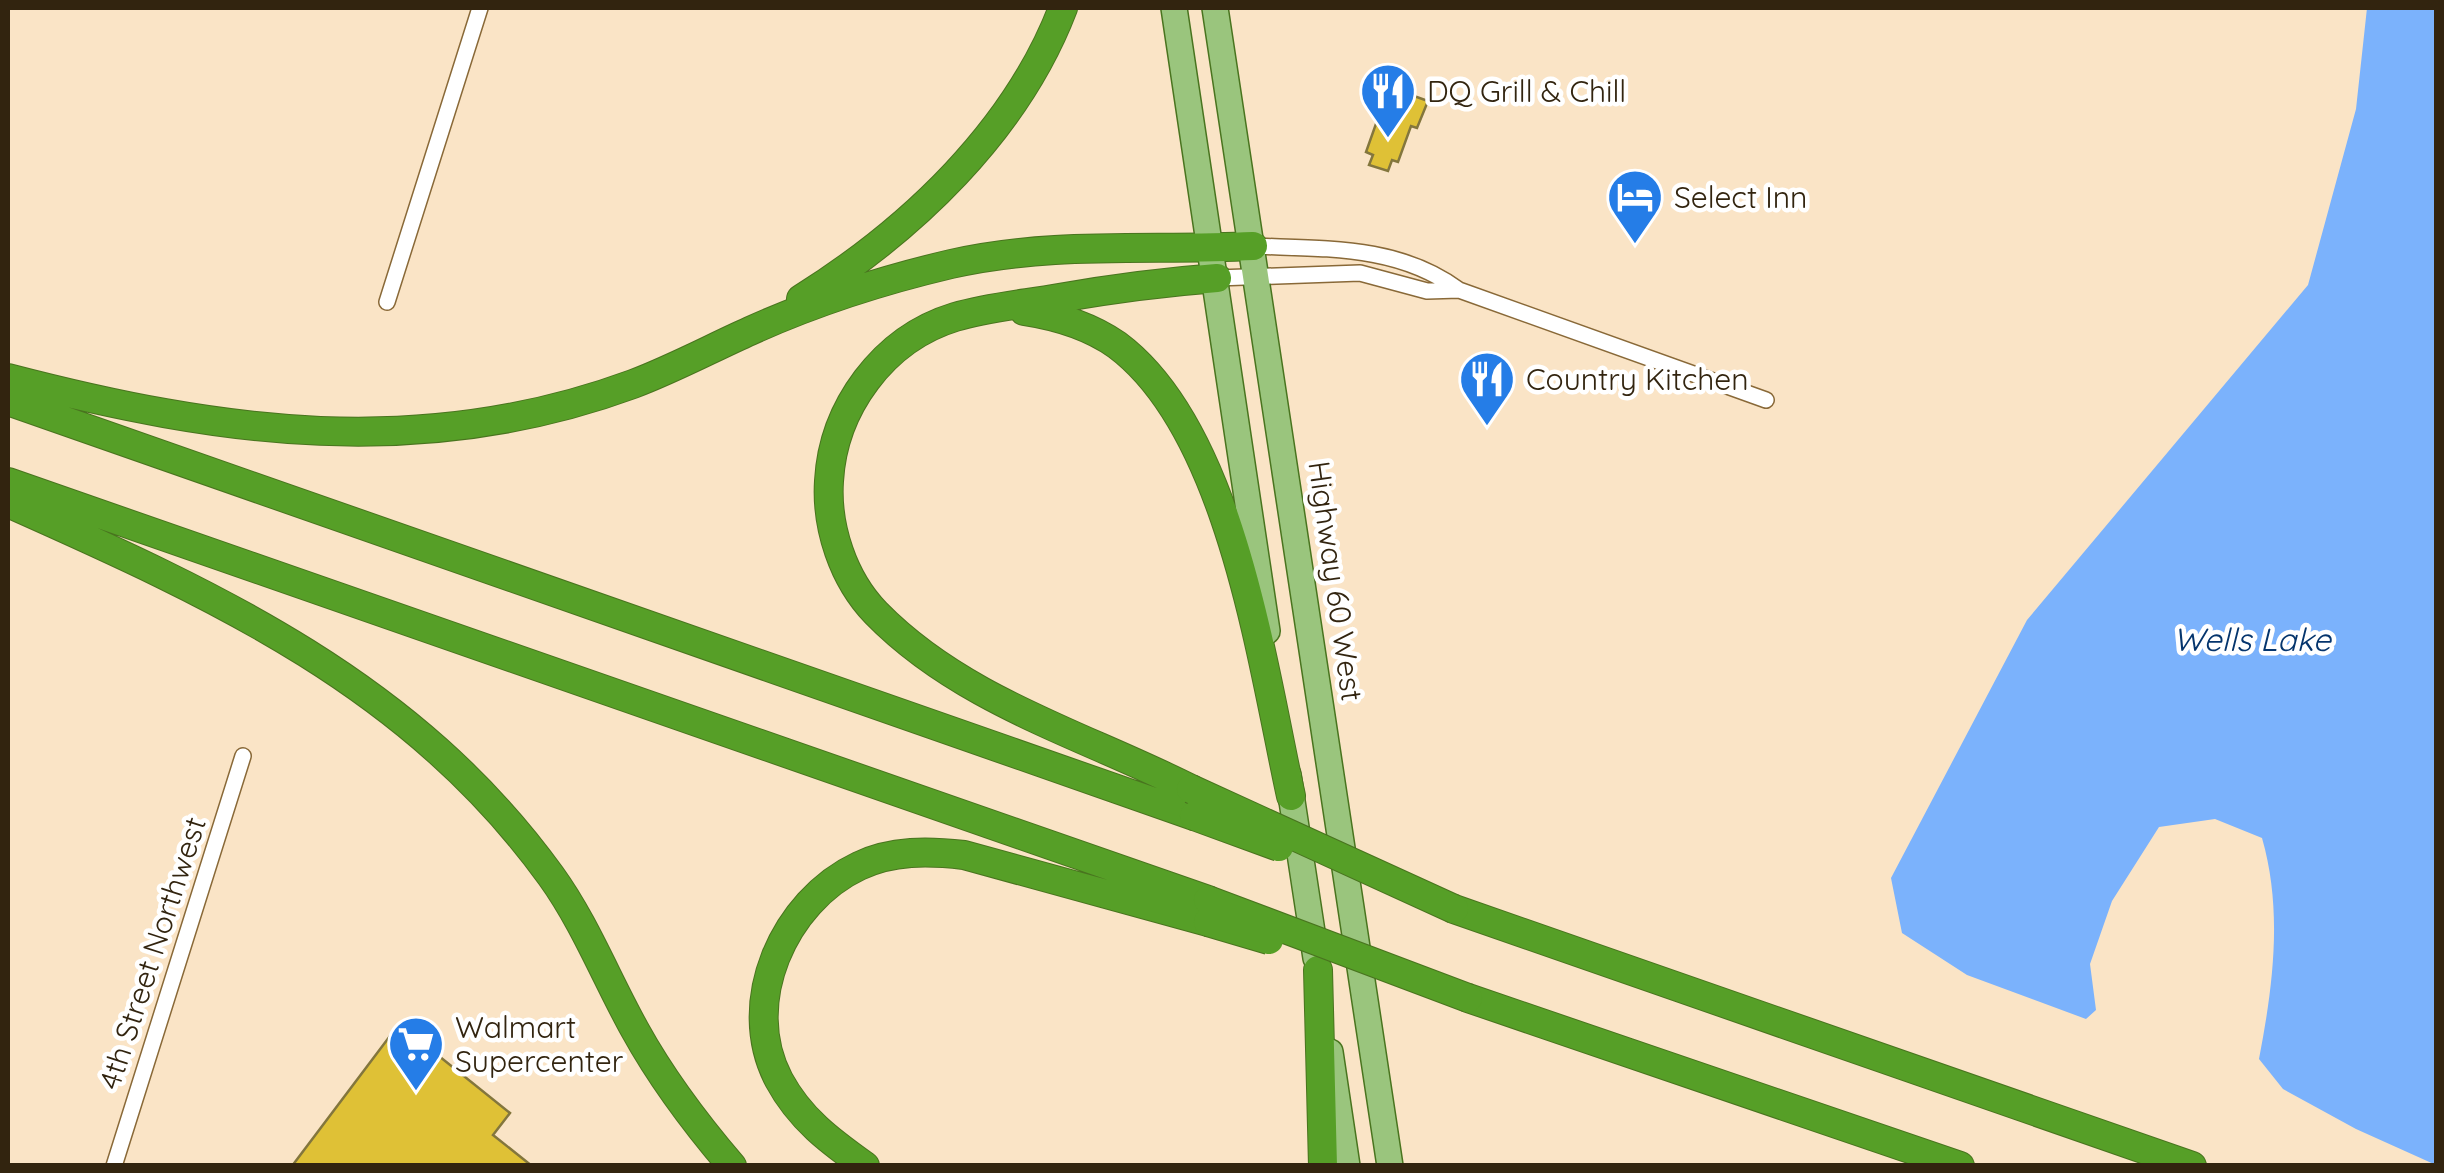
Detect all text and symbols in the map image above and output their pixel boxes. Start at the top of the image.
restaurant icon: DQ Grill & Chill [1358,61,1418,140]
place label: DQ Grill & Chill [1427,72,1626,110]
hotel icon: Select Inn [1605,167,1665,246]
place label: Select Inn [1674,178,1807,216]
restaurant icon: Country Kitchen [1457,349,1517,428]
place label: Country Kitchen [1526,360,1749,398]
street label: Highway 60 West [1300,459,1372,703]
water label: Wells Lake [2173,619,2333,659]
street label: 4th Street Northwest [90,812,214,1094]
place label: Walmart Supercenter [455,1008,624,1080]
supermarket icon: Walmart Supercenter [386,1014,446,1093]

